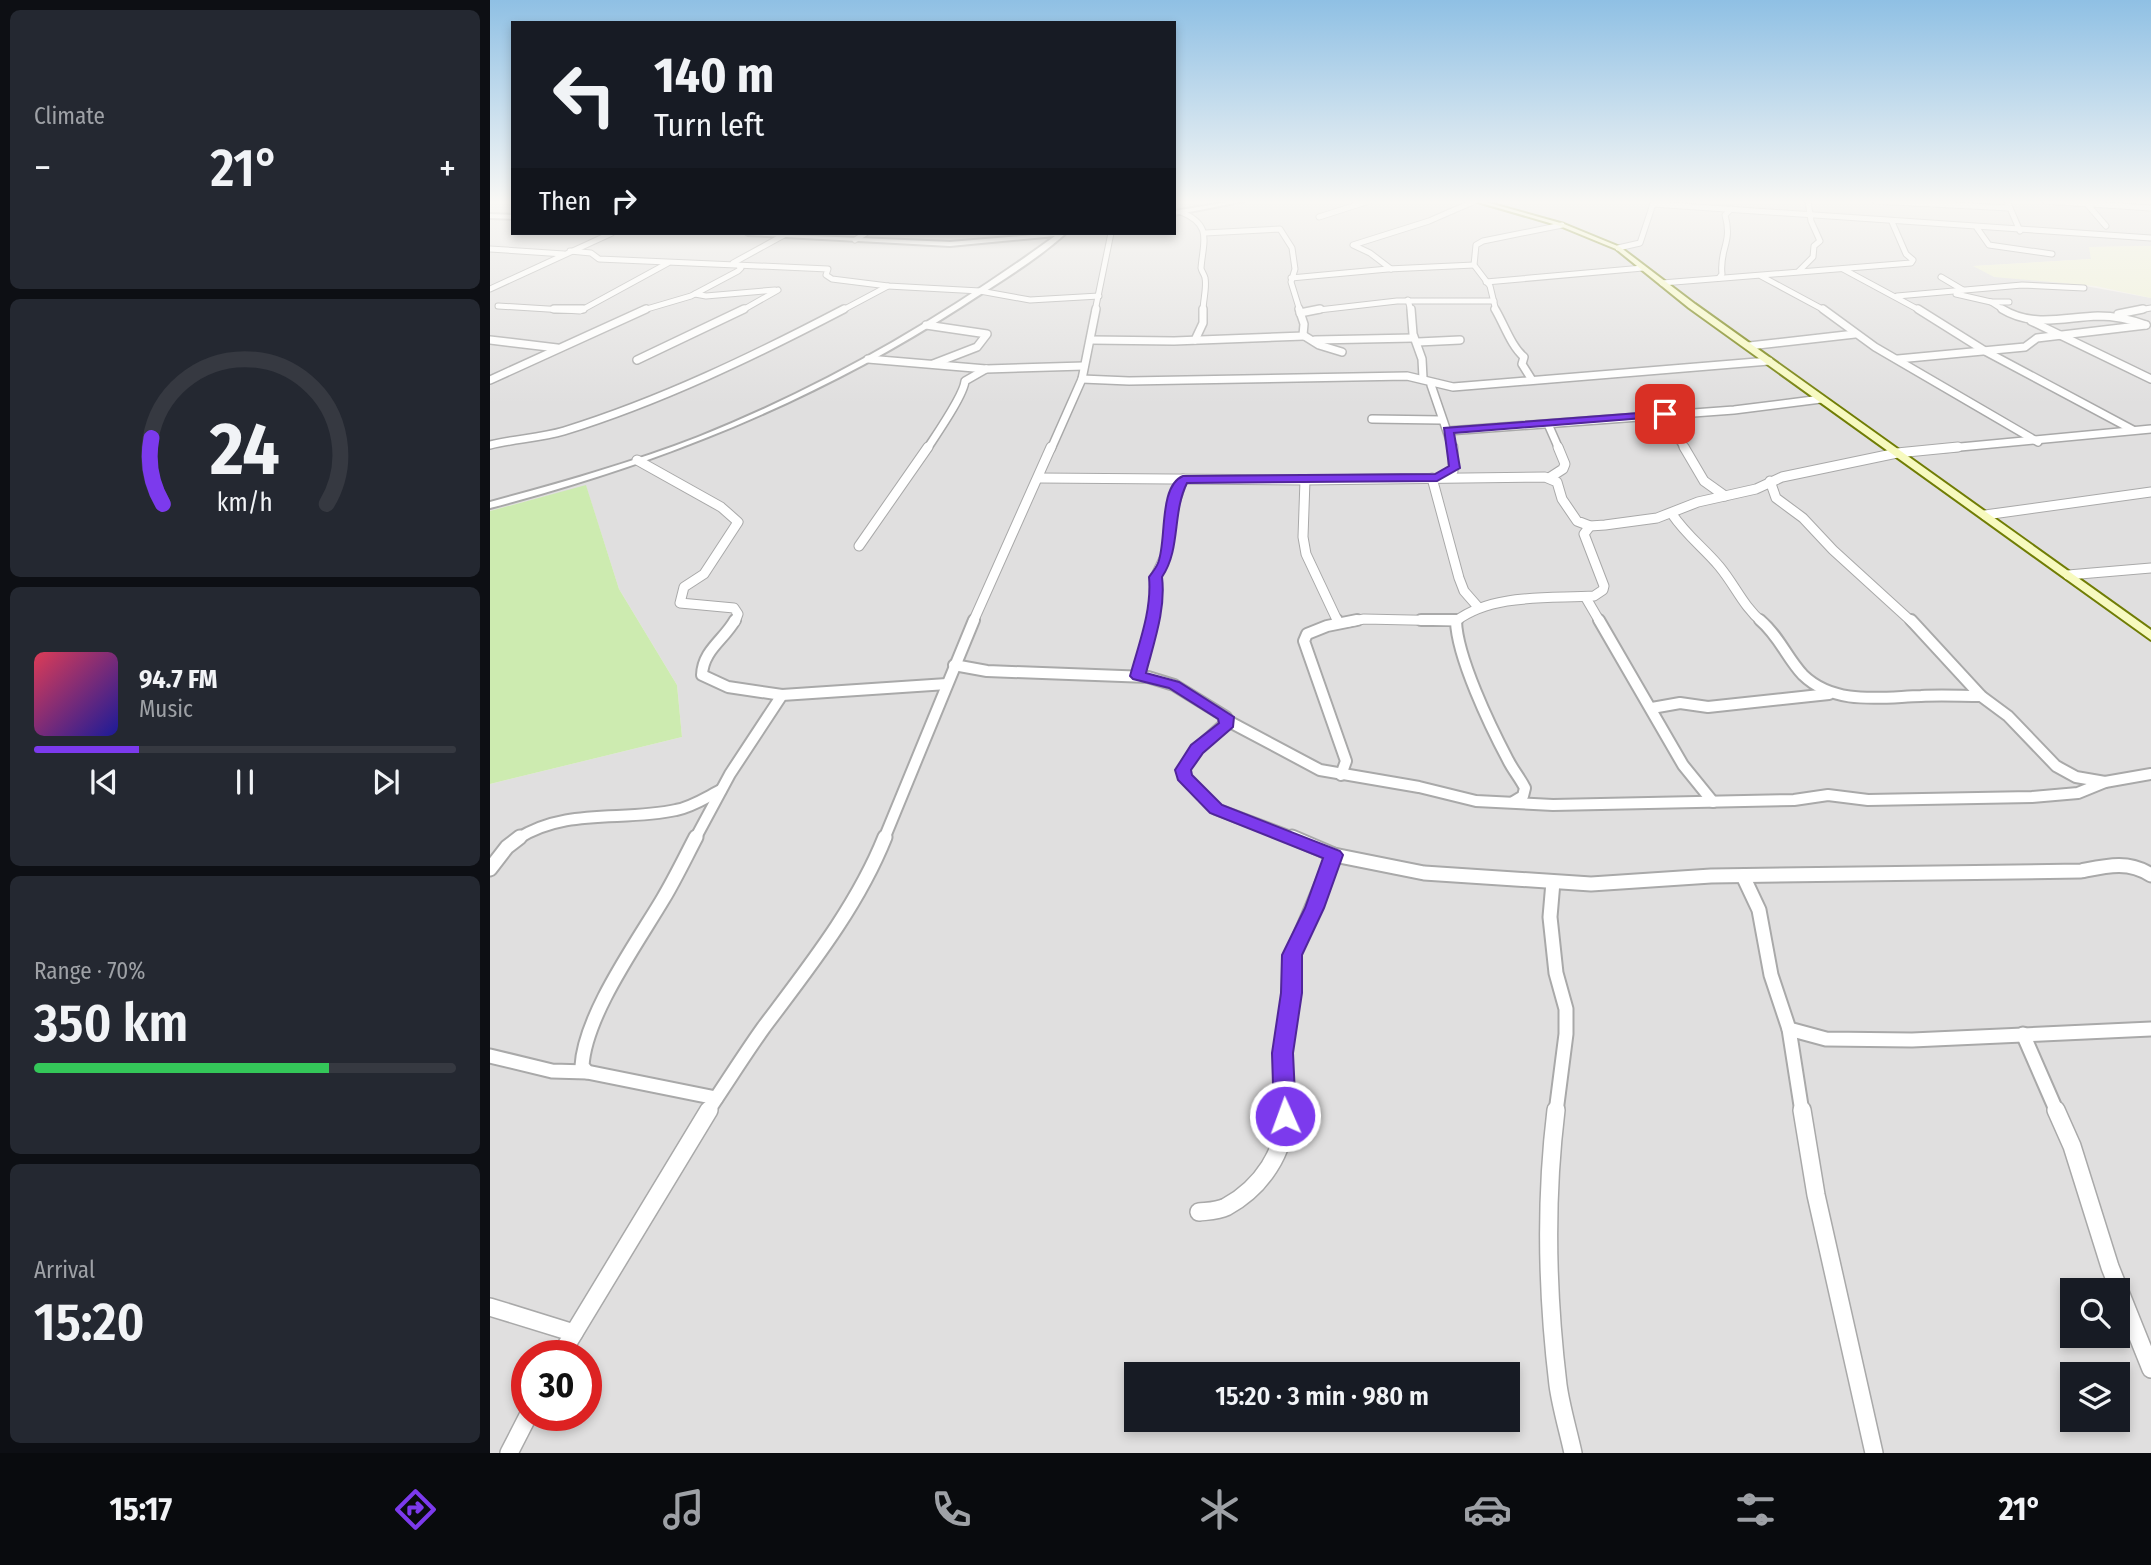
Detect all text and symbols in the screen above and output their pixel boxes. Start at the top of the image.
text: 140 m [654,46,774,105]
icon: left [539,49,630,140]
text: Climate [34,102,105,130]
text: Turn left [654,106,764,144]
text: 21° [210,137,279,200]
text: − [34,145,51,191]
text: + [439,145,456,191]
icon: right [605,182,643,220]
text: Then [539,186,591,217]
pin [1635,384,1695,444]
icon: arrive [1646,395,1684,433]
text: 24 [209,406,280,493]
text: km/h [217,488,273,518]
text: 94.7 FM [139,664,218,695]
text: Music [139,695,193,723]
icon: previous [85,763,123,801]
icon: pause [226,763,264,801]
icon: next [367,763,405,801]
text: Range · 70% [34,957,145,985]
text: 350 km [34,992,188,1055]
position arrow [1248,1079,1322,1153]
text: Arrival [34,1256,95,1284]
map controls [2060,1278,2130,1432]
button: search [2060,1278,2130,1348]
text: 15:20 [34,1291,144,1354]
speed limit sign: 30 [511,1340,602,1431]
button: layers [2060,1362,2130,1432]
text: 15:20 · 3 min · 980 m [1215,1381,1429,1412]
icon: directions [391,1485,440,1534]
icon: music [659,1485,708,1534]
icon: phone [927,1485,976,1534]
icon: climate [1195,1485,1244,1534]
icon: car [1463,1485,1512,1534]
icon: filters [1731,1485,1780,1534]
text: 15:17 [109,1490,172,1528]
text: 21° [1999,1490,2041,1528]

